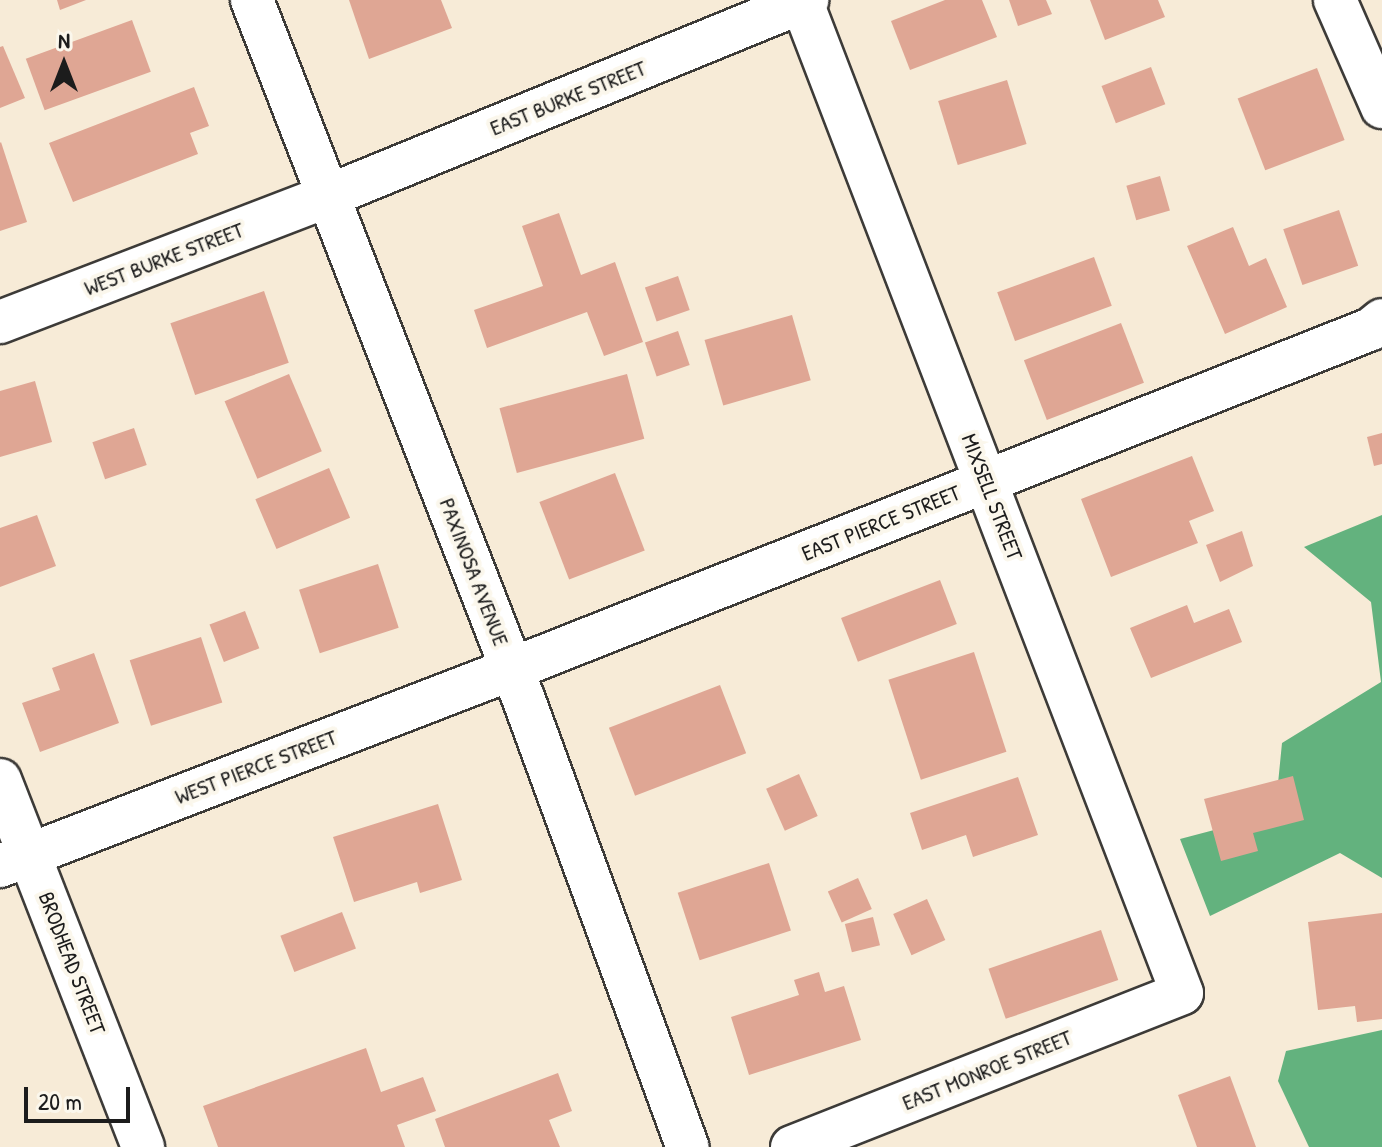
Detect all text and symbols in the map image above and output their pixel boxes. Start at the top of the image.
north arrow [24,24,104,104]
text: N [58,25,70,55]
street label: EAST BURKE STREET [486,55,650,141]
street label: WEST BURKE STREET [81,217,247,301]
street label: MIXSELL STREET [956,430,1028,564]
street label: EAST PIERCE STREET [798,479,964,567]
street label: PAXINOSA AVENUE [434,495,514,649]
street label: WEST PIERCE STREET [171,724,341,810]
street label: BRODHEAD STREET [33,888,111,1038]
street label: EAST MONROE STREET [899,1024,1075,1116]
scale bar [28,1071,134,1121]
text: 20 m [38,1085,82,1117]

